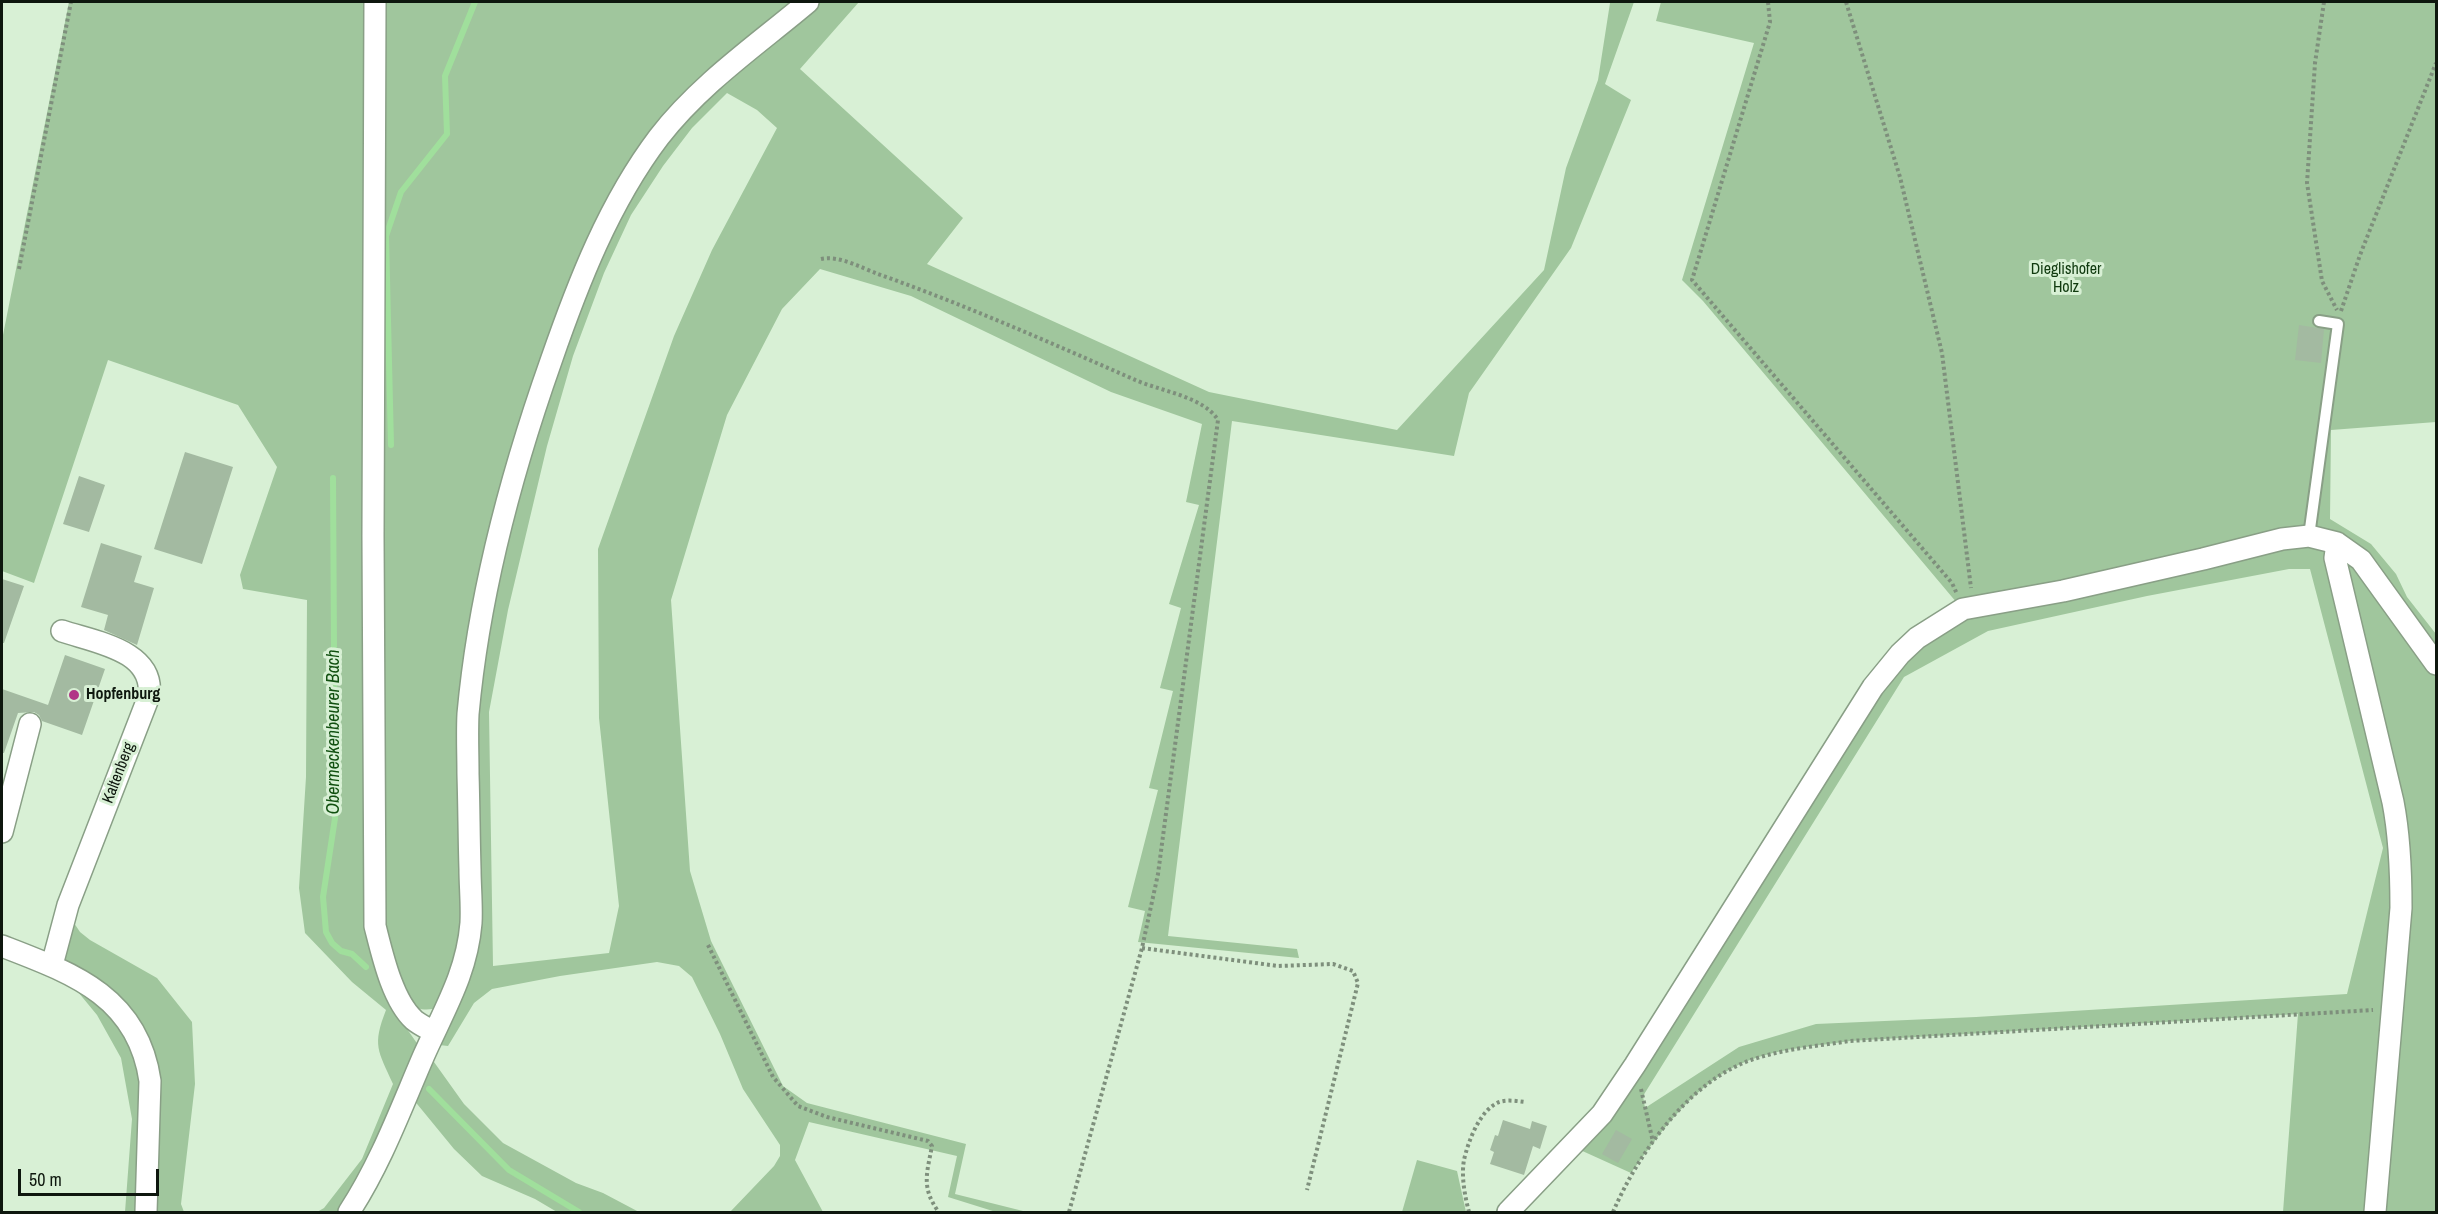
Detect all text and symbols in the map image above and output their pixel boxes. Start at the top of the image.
park label: Dieglishofer Holz [2031,260,2101,298]
water label: Obermeckenbeurer Bach [323,650,345,814]
place label: Hopfenburg [86,685,160,705]
marker: Hopfenburg [67,688,81,702]
street label: Kaltenberg [99,740,139,806]
scale bar [21,1157,162,1195]
text: 50 m [29,1167,62,1192]

